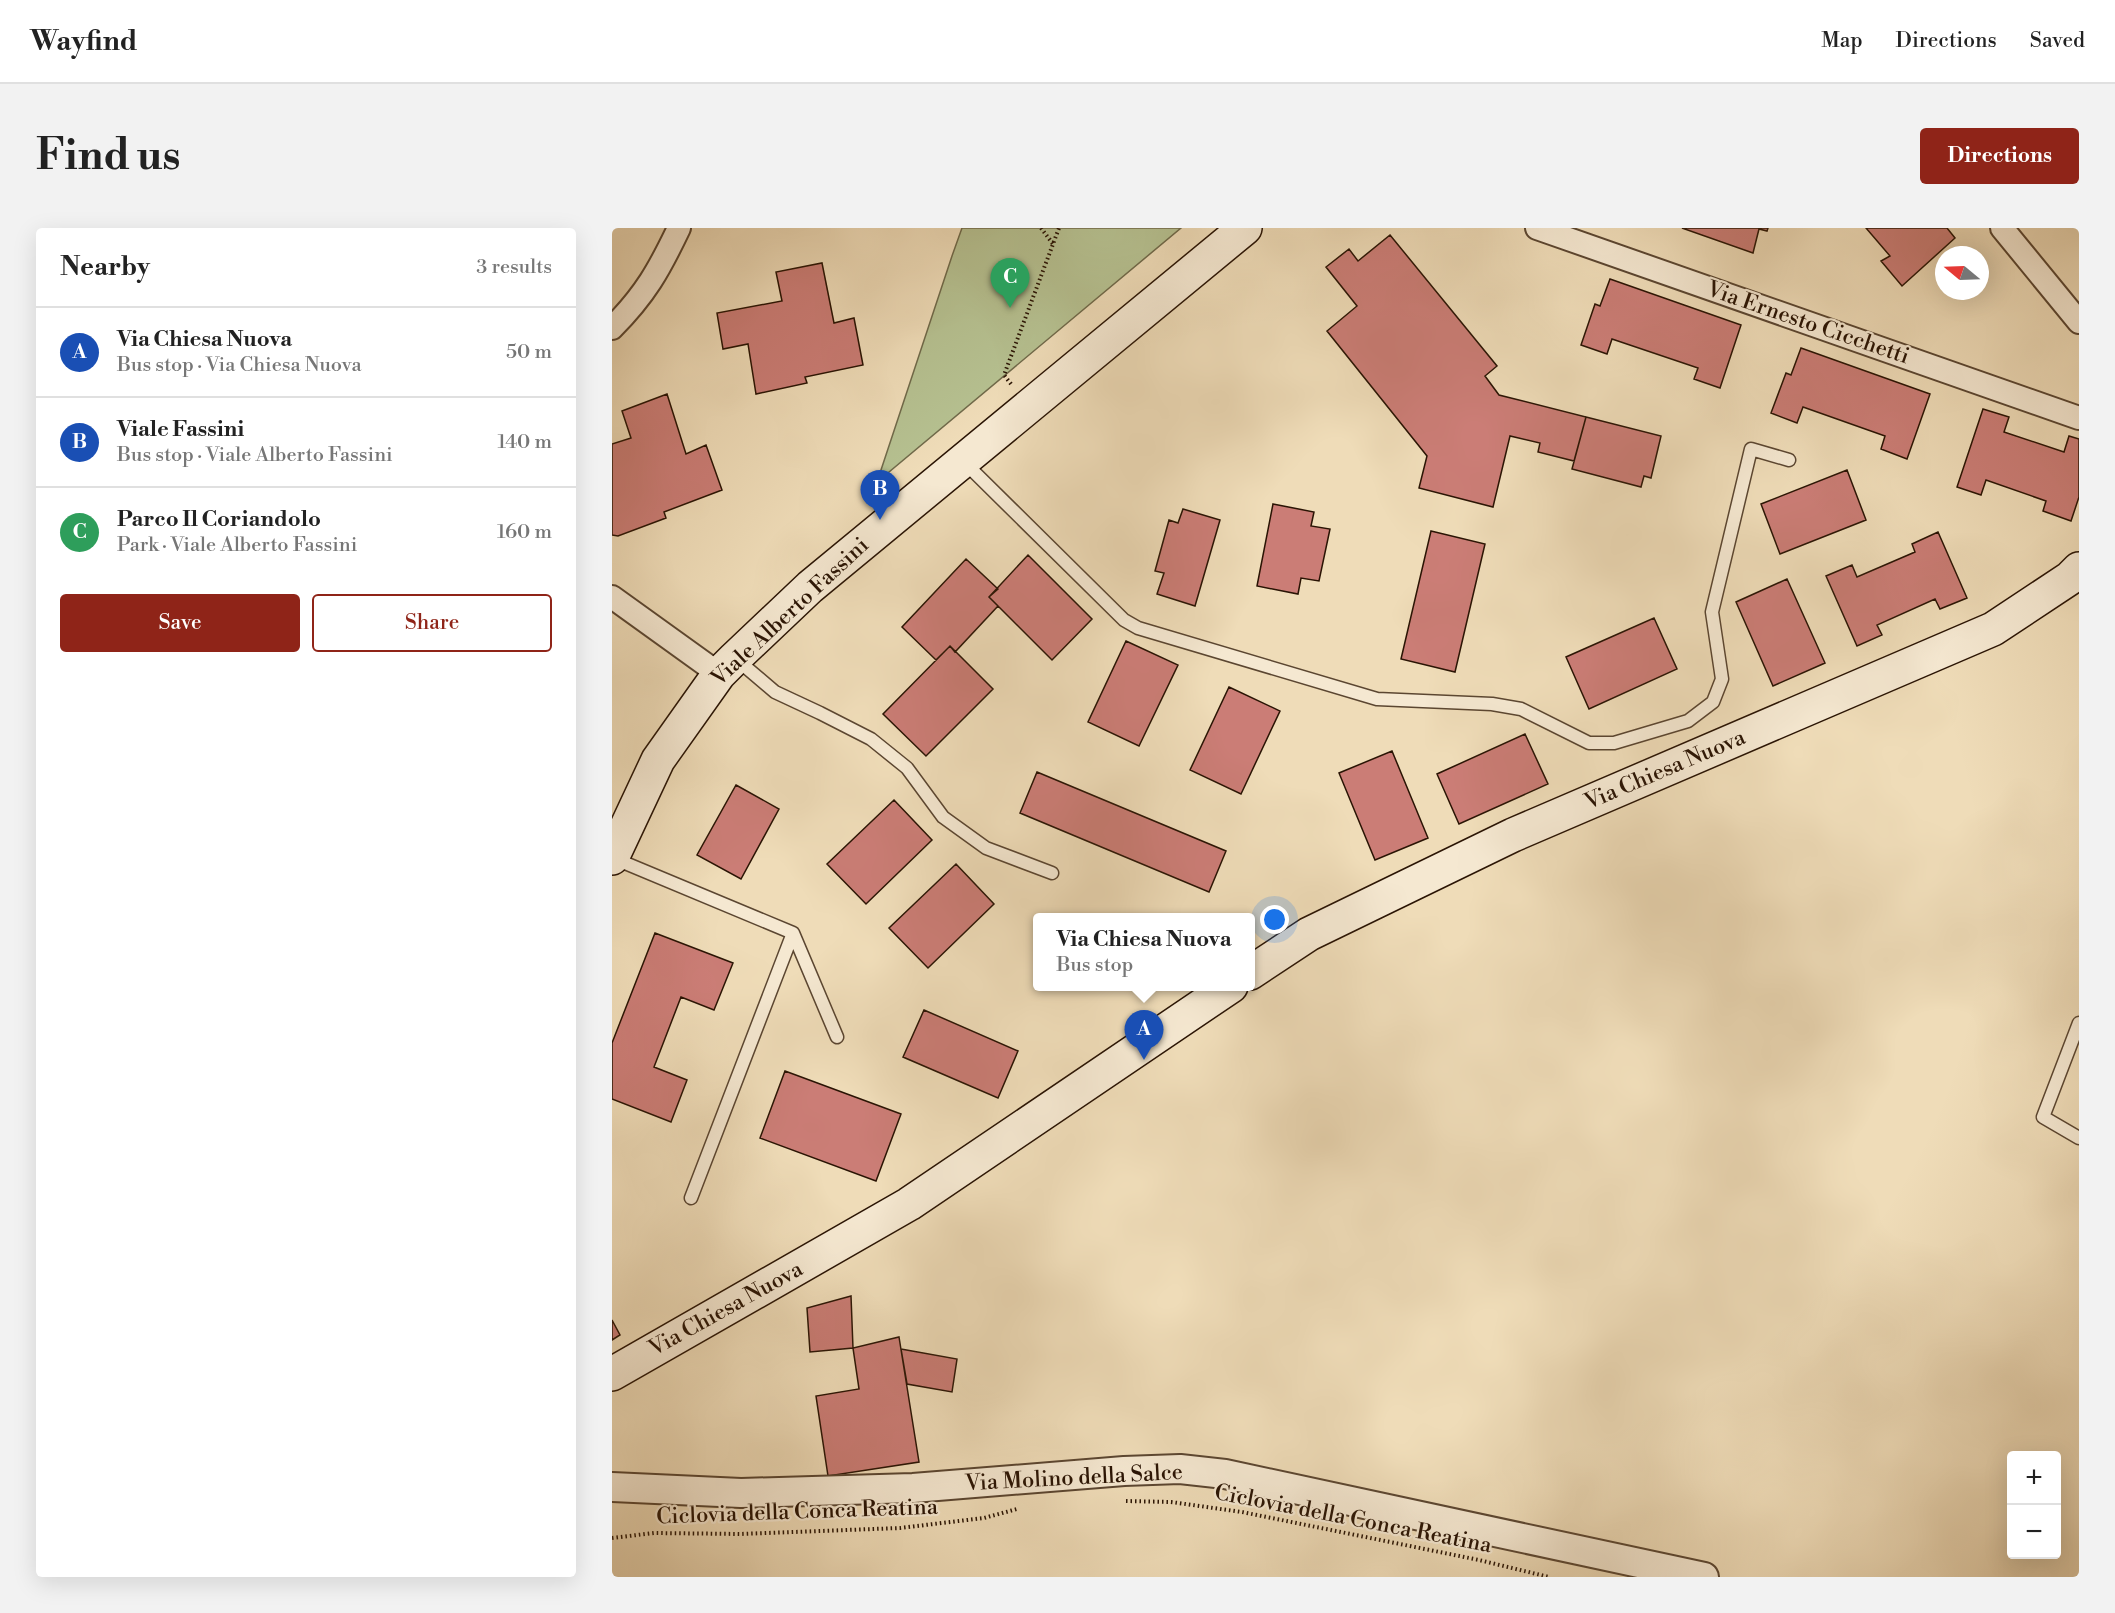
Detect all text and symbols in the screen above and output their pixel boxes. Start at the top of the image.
text: Wayfind [30,24,138,59]
text: Map [1821,28,1863,54]
text: Directions [1896,28,1997,54]
text: Saved [2030,28,2085,54]
button: Directions [1920,128,2079,184]
text: Find us [36,130,180,183]
north arrow [1935,246,1989,300]
text: Nearby [60,251,150,283]
text: 3 results [476,255,552,280]
pin: C [990,259,1030,308]
street label: Via Ernesto Cicchetti [1702,275,1913,370]
text: Via Chiesa Nuova [117,326,292,353]
text: A [72,340,87,365]
text: 50 m [506,340,552,365]
text: Bus stop · Via Chiesa Nuova [117,353,362,378]
text: Viale Fassini [117,416,244,443]
text: B [72,430,87,455]
text: 140 m [497,430,552,455]
text: Bus stop · Viale Alberto Fassini [117,443,393,468]
pin: B [860,470,900,520]
text: Parco Il Coriandolo [117,506,321,533]
text: C [72,520,87,545]
text: 160 m [497,520,552,545]
street label: Viale Alberto Fassini [705,532,875,693]
text: Park · Viale Alberto Fassini [117,533,357,558]
button: Save [60,594,300,652]
button: Share [312,594,552,652]
street label: Via Chiesa Nuova [1580,724,1750,816]
your location [1260,905,1289,934]
popup [1033,913,1255,991]
text: Via Chiesa Nuova [1056,926,1232,953]
text: Bus stop [1056,953,1133,978]
pin: A [1124,1010,1164,1060]
street label: Via Chiesa Nuova [643,1255,808,1363]
map controls [2007,1451,2061,1559]
button: + [2007,1451,2061,1505]
street label: Via Molino della Salce [964,1459,1183,1497]
street label: Ciclovia della Conca Reatina [1212,1479,1495,1559]
street label: Ciclovia della Conca Reatina [656,1494,939,1530]
button: − [2007,1505,2061,1559]

